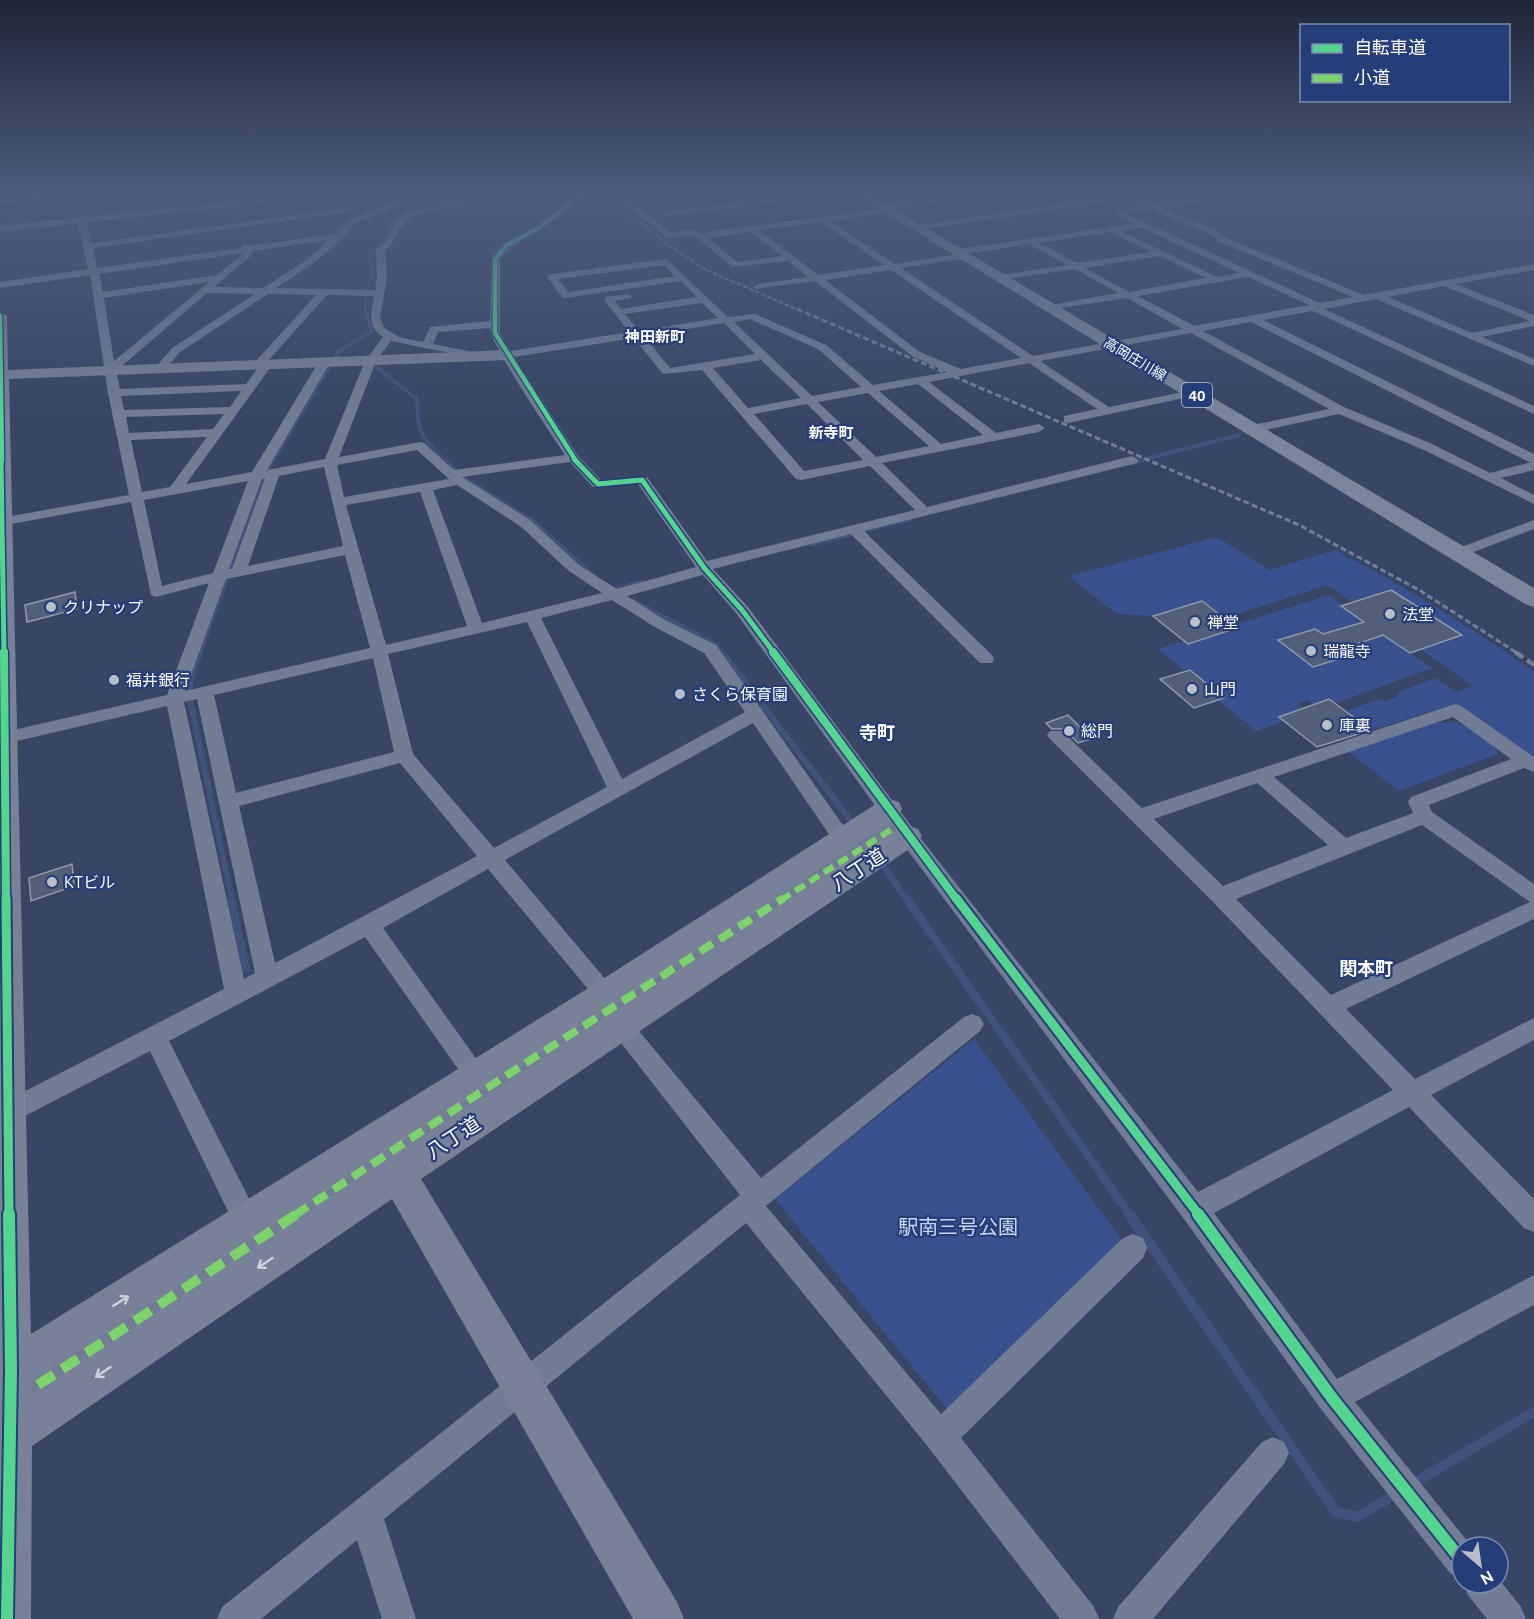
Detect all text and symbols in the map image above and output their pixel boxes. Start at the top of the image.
legend [1300,24,1510,102]
text: 自転車道 [1354,37,1426,57]
text: 小道 [1354,67,1390,87]
district label: 神田新町 [624,328,685,345]
street label: 高岡庄川線 [1101,334,1169,384]
road number: 40 [1182,383,1212,407]
district label: 新寺町 [808,424,854,441]
place label: クリナップ [63,598,143,616]
marker: クリナップ [44,600,58,614]
place label: 法堂 [1402,605,1434,623]
marker: 法堂 [1383,607,1397,621]
place label: 禅堂 [1207,613,1239,631]
marker: 禅堂 [1188,615,1202,629]
place label: 瑞龍寺 [1323,642,1371,660]
marker: 瑞龍寺 [1304,644,1318,658]
place label: 福井銀行 [126,671,190,689]
marker: 福井銀行 [107,673,121,687]
place label: 山門 [1204,680,1236,698]
marker: 山門 [1185,682,1199,696]
place label: さくら保育園 [692,685,788,703]
marker: さくら保育園 [673,687,687,701]
place label: 庫裏 [1339,716,1371,734]
marker: 庫裏 [1320,718,1334,732]
district label: 寺町 [859,722,895,742]
place label: 総門 [1081,722,1113,740]
marker: 総門 [1062,724,1076,738]
street label: 八丁道 [827,843,889,895]
place label: KTビル [64,873,115,891]
marker: KTビル [45,875,59,889]
district label: 関本町 [1339,958,1393,978]
street label: 八丁道 [422,1111,484,1163]
park label: 駅南三号公園 [898,1215,1018,1238]
one-way arrow [257,1257,273,1269]
one-way arrow [112,1295,129,1307]
one-way arrow [95,1367,112,1379]
north arrow [1450,1535,1510,1595]
text: N [1478,1567,1497,1589]

